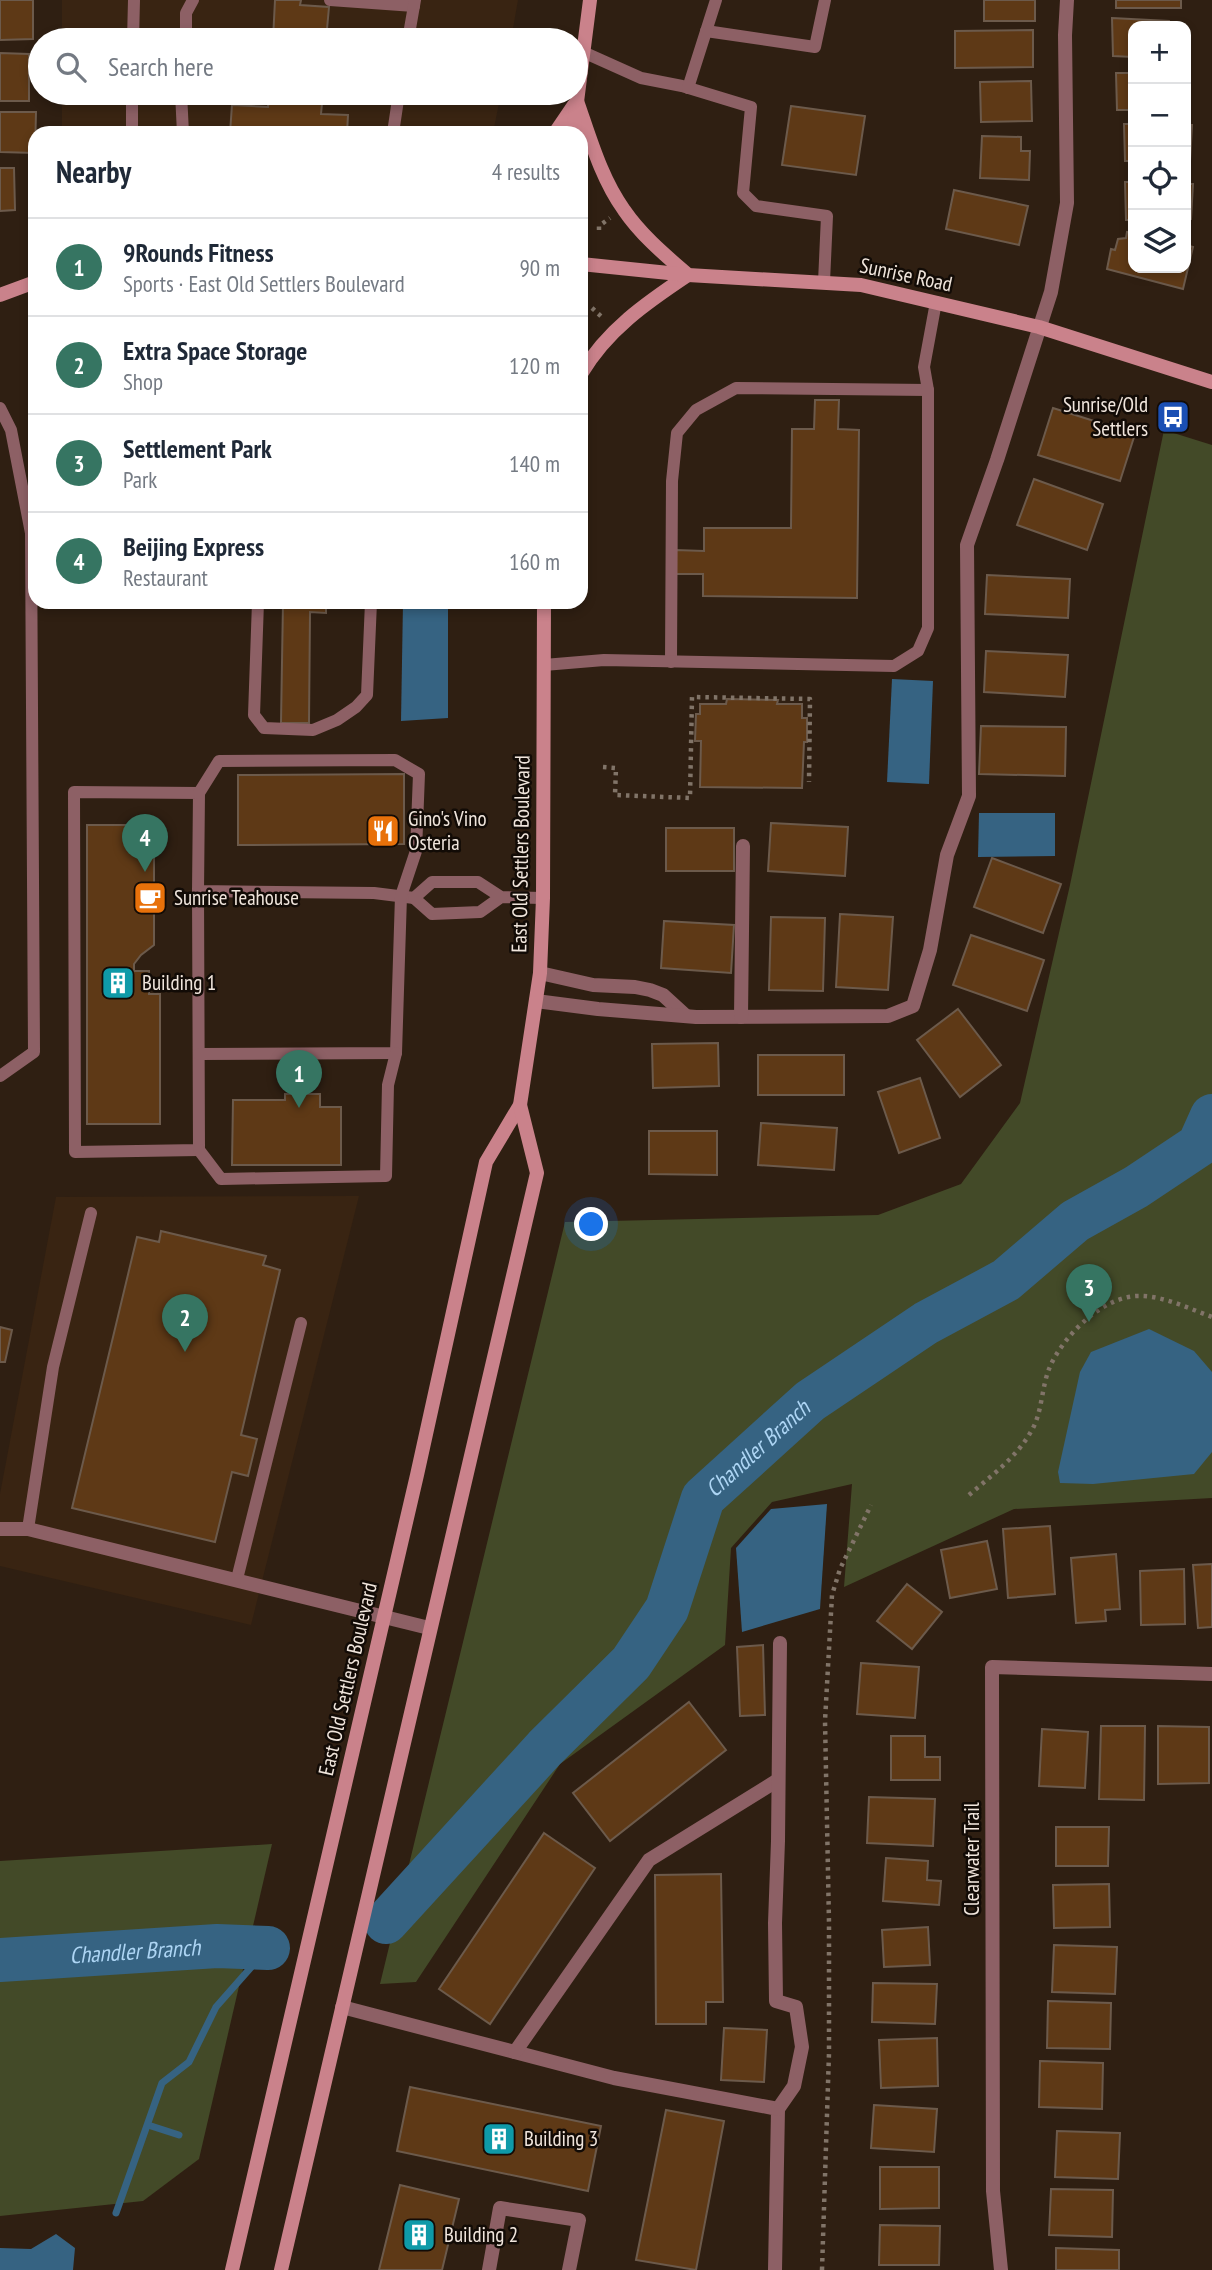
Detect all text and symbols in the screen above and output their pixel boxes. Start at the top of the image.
map controls [1128,21,1191,273]
button: + [1128,21,1191,84]
search box [28,28,588,105]
icon: search [52,48,90,86]
text: Search here [108,50,214,83]
button: − [1128,84,1191,147]
button: locate [1128,147,1191,210]
text: Nearby [56,152,131,191]
text: 4 results [492,157,560,186]
button: layers [1128,210,1191,273]
text: 9Rounds Fitness [123,236,274,269]
street label: Sunrise Road [857,252,955,297]
text: 1 [74,253,85,282]
text: 90 m [519,253,560,282]
text: Sports · East Old Settlers Boulevard [123,269,405,298]
text: Extra Space Storage [123,334,307,367]
text: 2 [74,351,85,380]
text: 120 m [509,351,560,380]
text: Shop [123,367,163,396]
place label: Sunrise/Old Settlers [1063,391,1148,442]
bus stop icon: Sunrise/Old Settlers [1154,398,1192,436]
text: Settlement Park [123,432,272,465]
text: 3 [74,449,85,478]
text: 140 m [509,449,560,478]
text: Park [123,465,157,494]
text: Beijing Express [123,530,264,563]
text: 4 [74,547,85,576]
text: 160 m [509,547,560,576]
text: Restaurant [123,563,208,592]
street label: East Old Settlers Boulevard [505,755,536,953]
place label: Gino's Vino Osteria [408,805,487,856]
restaurant icon: Gino's Vino Osteria [364,812,402,850]
pin: 4 [122,814,168,872]
cafe icon: Sunrise Teahouse [131,879,169,917]
place label: Sunrise Teahouse [174,884,299,911]
building icon: Building 1 [99,964,137,1002]
place label: Building 1 [142,969,216,996]
pin: 1 [276,1050,322,1108]
your location [574,1207,608,1241]
pin: 3 [1066,1264,1112,1322]
pin: 2 [162,1294,208,1352]
water label: Chandler Branch [699,1392,817,1503]
street label: East Old Settlers Boulevard [312,1580,383,1778]
street label: Clearwater Trail [958,1802,985,1916]
water label: Chandler Branch [68,1932,203,1969]
building icon: Building 3 [480,2120,518,2158]
place label: Building 3 [524,2125,598,2152]
building icon: Building 2 [400,2216,438,2254]
place label: Building 2 [444,2221,518,2248]

